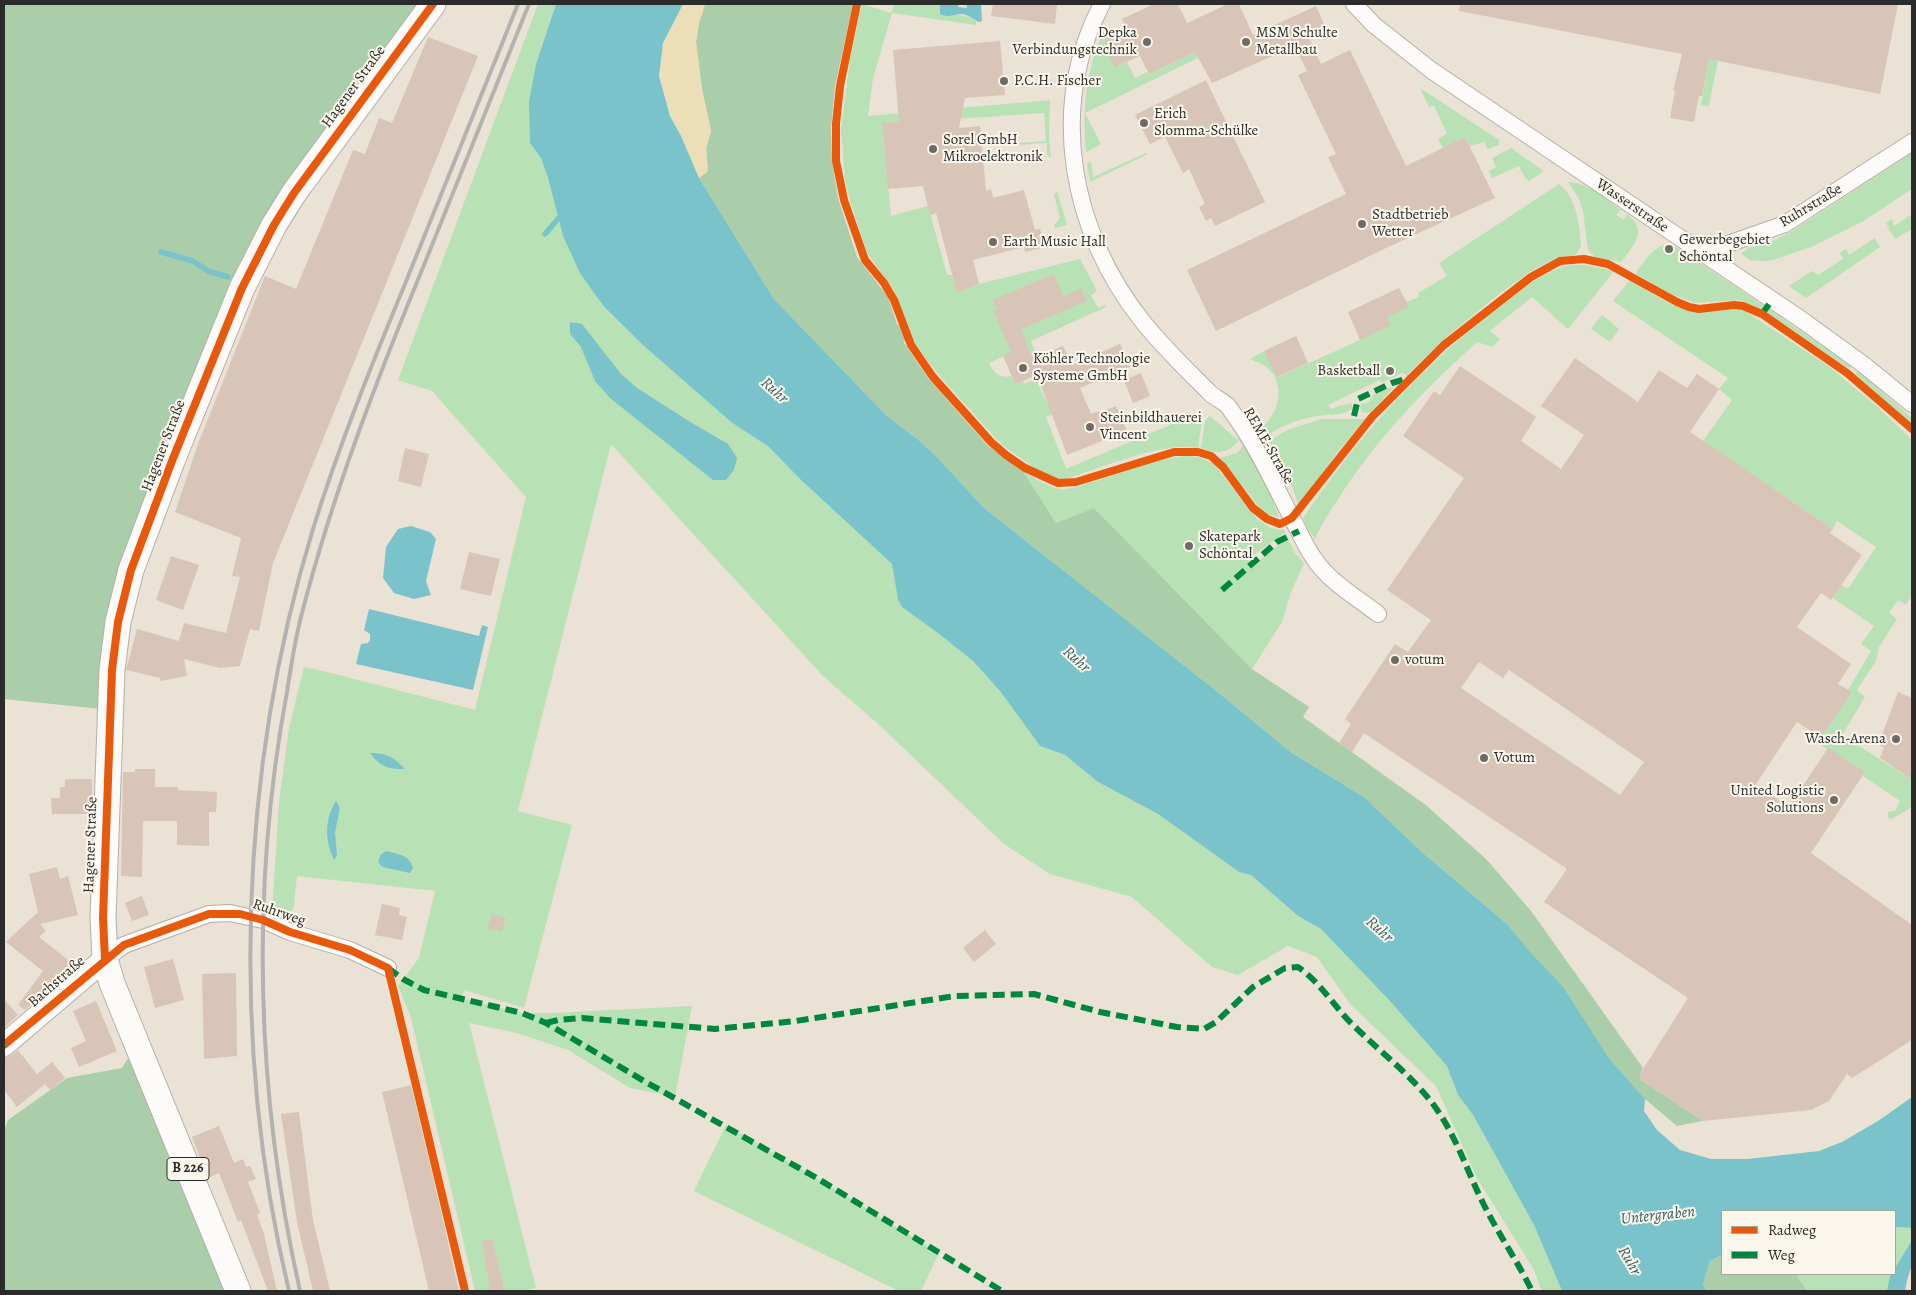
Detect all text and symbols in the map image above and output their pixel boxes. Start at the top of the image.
place label: Depka Verbindungstechnik [1013,24,1137,59]
place label: MSM Schulte Metallbau [1256,24,1338,59]
marker: Depka Verbindungstechnik [1141,36,1153,48]
marker: MSM Schulte Metallbau [1240,36,1252,48]
street label: Hagener Straße [318,42,390,132]
place label: P.C.H. Fischer [1014,72,1101,90]
marker: P.C.H. Fischer [998,75,1010,87]
place label: Erich Slomma-Schülke [1154,105,1258,140]
marker: Erich Slomma-Schülke [1138,117,1150,129]
place label: Sorel GmbH Mikroelektronik [943,131,1043,166]
marker: Sorel GmbH Mikroelektronik [927,143,939,155]
street label: Wasserstraße [1592,175,1672,237]
street label: Ruhrstraße [1776,180,1846,232]
place label: Stadtbetrieb Wetter [1372,206,1448,241]
marker: Stadtbetrieb Wetter [1356,218,1368,230]
place label: Gewerbegebiet Schöntal [1679,231,1770,266]
place label: Earth Music Hall [1003,233,1106,251]
marker: Earth Music Hall [987,236,999,248]
marker: Gewerbegebiet Schöntal [1663,243,1675,255]
place label: Köhler Technologie Systeme GmbH [1033,350,1150,385]
marker: Köhler Technologie Systeme GmbH [1017,362,1029,374]
place label: Basketball [1317,362,1380,380]
marker: Basketball [1384,365,1396,377]
water label: Ruhr [756,374,792,408]
street label: Hagener Straße [138,398,190,494]
street label: REME-Straße [1239,404,1297,488]
place label: Steinbildhauerei Vincent [1100,409,1202,444]
marker: Steinbildhauerei Vincent [1084,421,1096,433]
place label: Skatepark Schöntal [1199,528,1261,563]
marker: Skatepark Schöntal [1183,540,1195,552]
water label: Ruhr [1058,643,1094,677]
place label: votum [1405,651,1444,669]
marker: votum [1389,654,1401,666]
place label: Wasch-Arena [1805,730,1886,748]
marker: Wasch-Arena [1890,733,1902,745]
place label: Votum [1494,749,1535,767]
marker: Votum [1478,752,1490,764]
place label: United Logistic Solutions [1731,782,1824,817]
marker: United Logistic Solutions [1828,794,1840,806]
street label: Hagener Straße [80,796,102,894]
street label: Ruhrweg [250,895,308,931]
water label: Ruhr [1361,913,1397,947]
street label: Bachstraße [25,952,89,1012]
road number: B 226 [167,1158,209,1180]
water label: Untergraben [1620,1203,1696,1229]
legend [1721,1210,1896,1275]
text: Radweg [1768,1220,1816,1240]
water label: Ruhr [1613,1243,1645,1279]
text: Weg [1768,1245,1795,1265]

